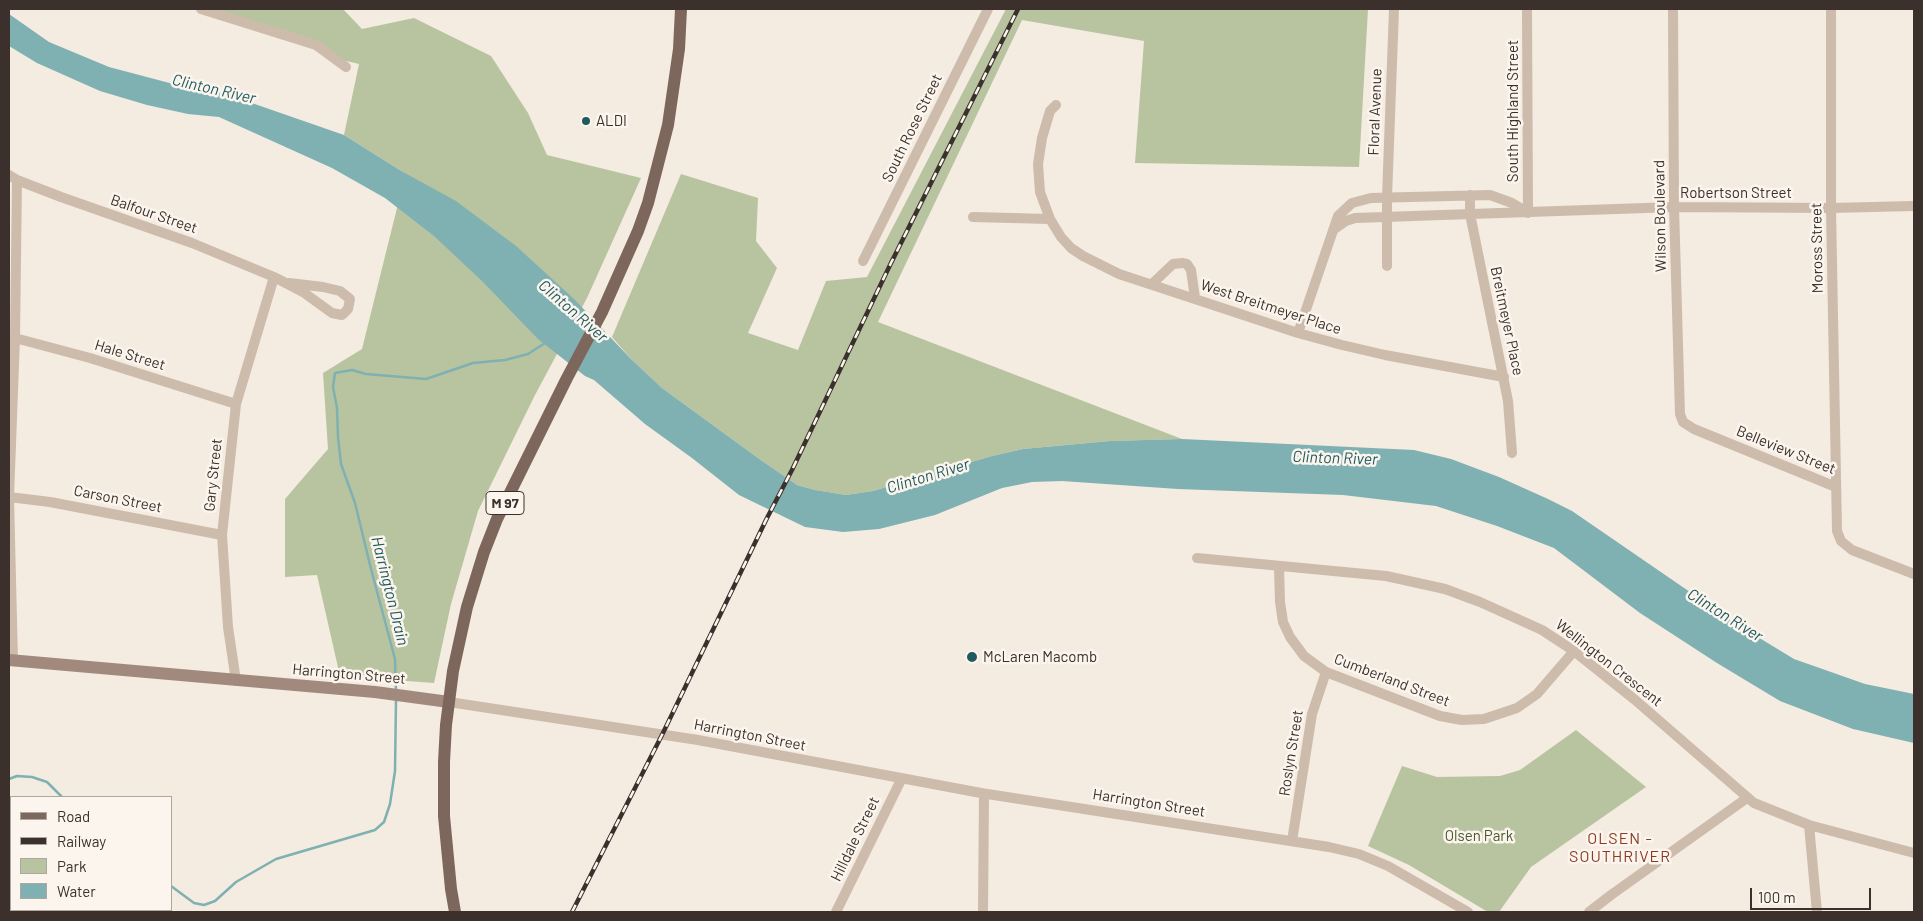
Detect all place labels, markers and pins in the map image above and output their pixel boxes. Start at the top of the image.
place label: ALDI [596,112,627,130]
marker: ALDI [580,115,592,127]
place label: McLaren Macomb [983,648,1097,666]
marker: McLaren Macomb [965,650,979,664]

